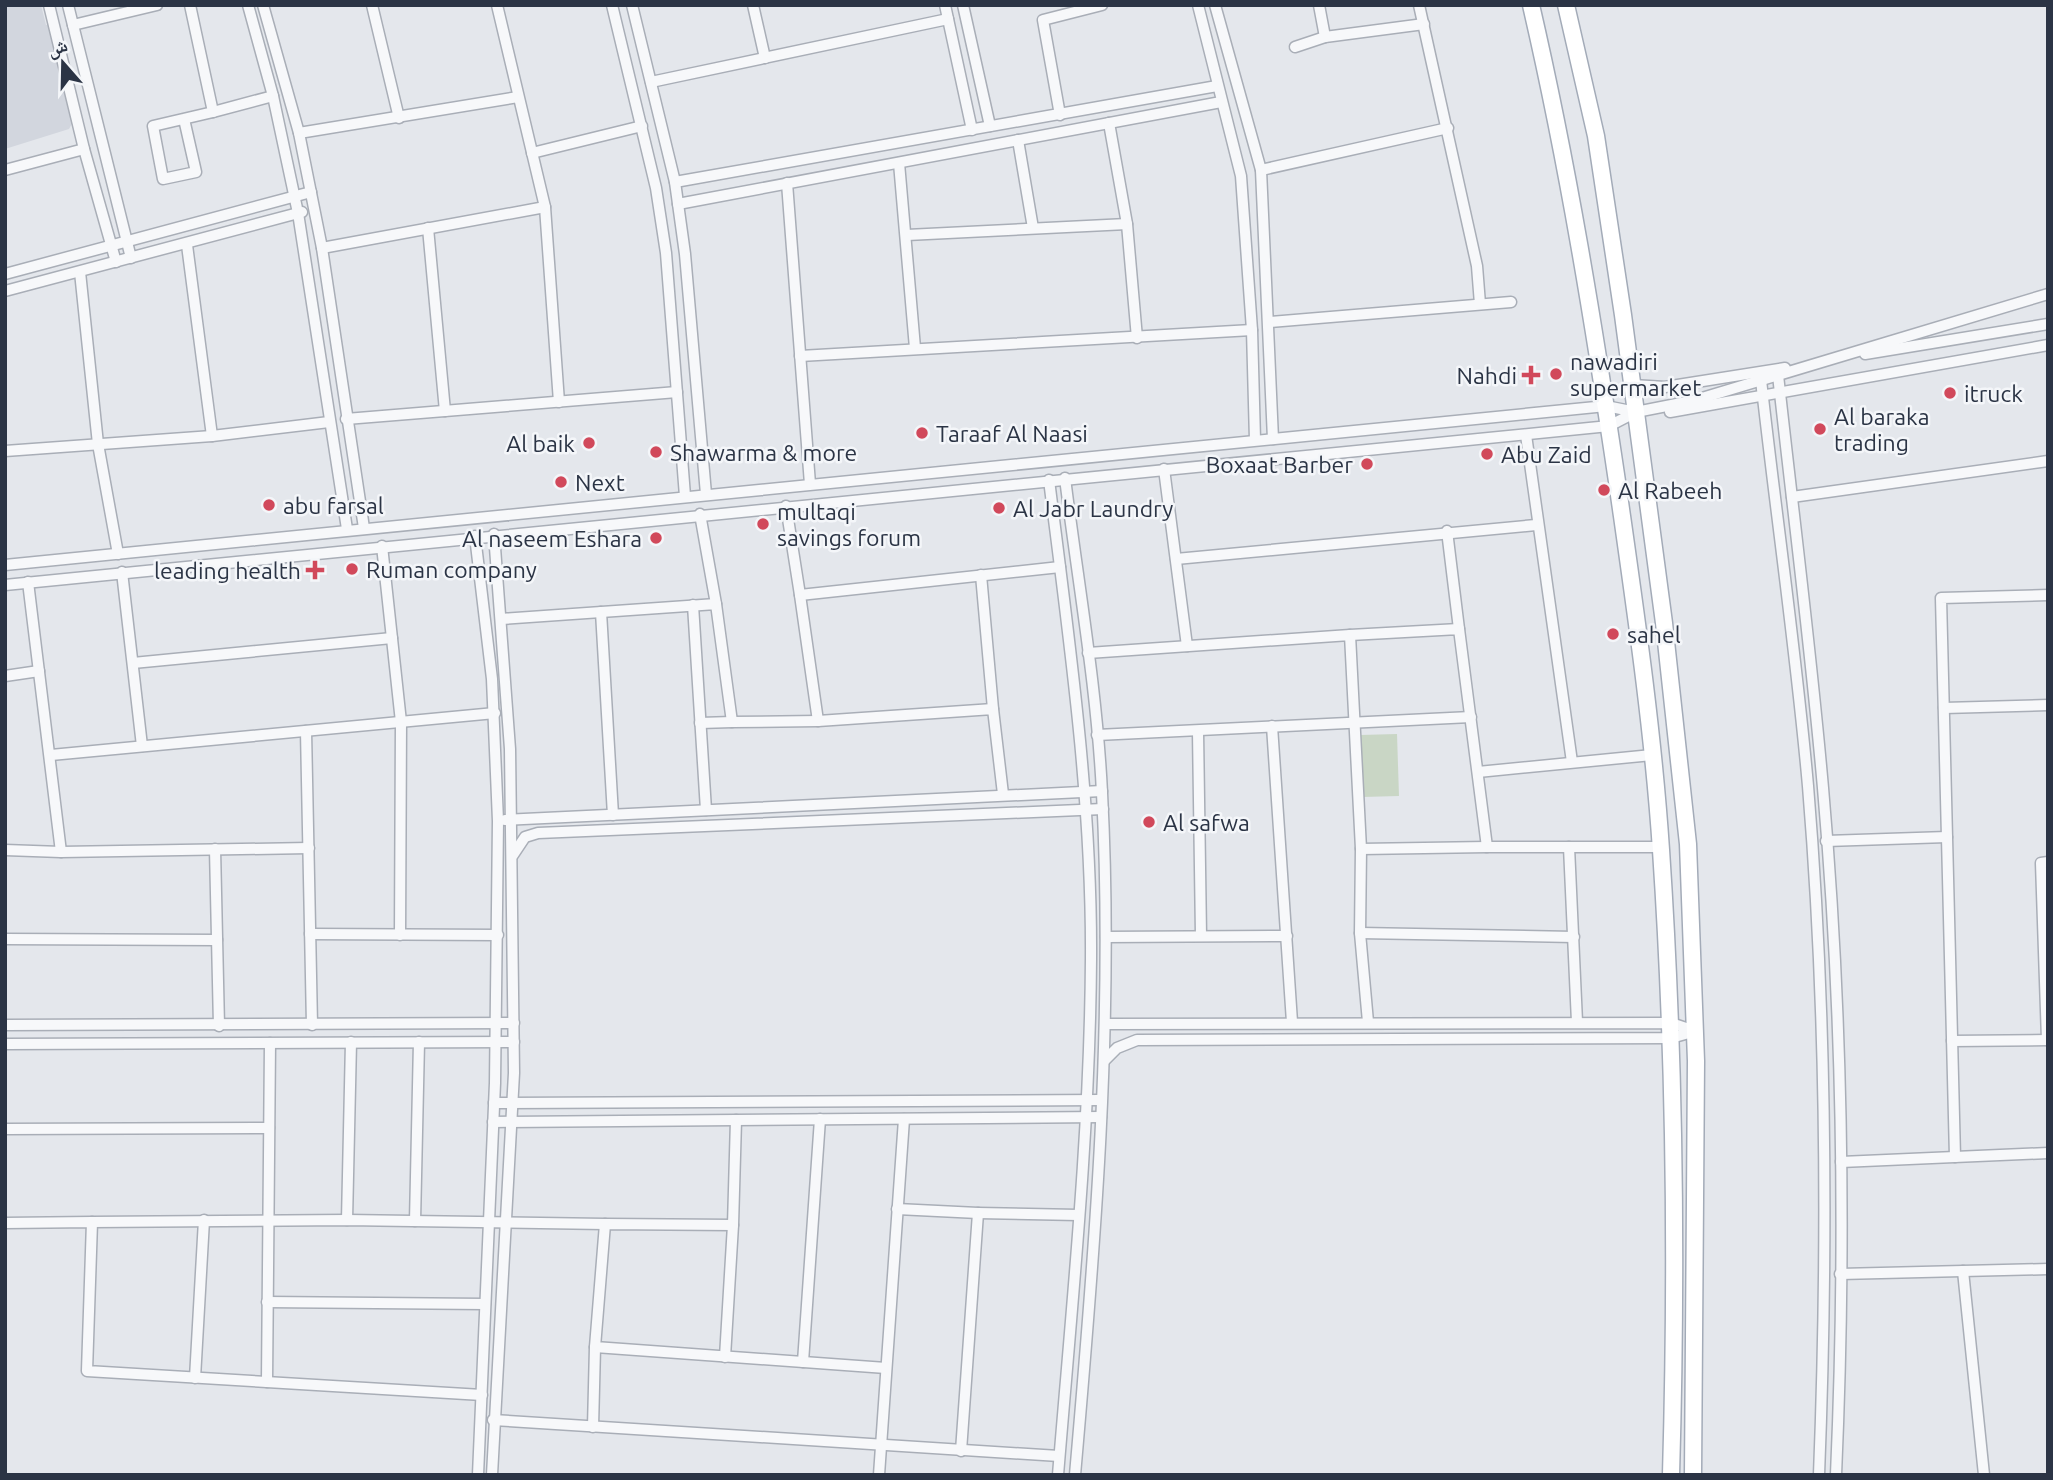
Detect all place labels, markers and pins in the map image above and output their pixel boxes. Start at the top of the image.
place label: nawadiri supermarket [1570,349,1701,400]
place label: Nahdi [1457,363,1517,388]
marker: nawadiri supermarket [1548,366,1564,382]
marker: Nahdi [1523,367,1539,383]
place label: itruck [1964,381,2023,406]
marker: itruck [1942,385,1958,401]
place label: Al baraka trading [1834,404,1929,455]
place label: Taraaf Al Naasi [936,421,1088,446]
marker: Al baraka trading [1812,421,1828,437]
marker: Taraaf Al Naasi [914,425,930,441]
place label: Al baik [506,431,575,456]
marker: Al baik [581,435,597,451]
place label: Shawarma & more [670,440,857,465]
place label: Abu Zaid [1501,442,1592,467]
marker: Shawarma & more [648,444,664,460]
marker: Abu Zaid [1479,446,1495,462]
place label: Boxaat Barber [1206,452,1353,477]
marker: Boxaat Barber [1359,456,1375,472]
place label: Next [575,470,625,495]
marker: Next [553,474,569,490]
place label: Al Rabeeh [1618,478,1722,503]
marker: Al Rabeeh [1596,482,1612,498]
place label: abu farsal [283,493,384,518]
place label: Al Jabr Laundry [1013,496,1173,521]
marker: abu farsal [261,497,277,513]
place label: multaqi savings forum [777,499,921,550]
marker: Al Jabr Laundry [991,500,1007,516]
marker: multaqi savings forum [755,516,771,532]
place label: Al naseem Eshara [462,526,642,551]
marker: Al naseem Eshara [648,530,664,546]
place label: Ruman company [366,557,537,582]
place label: leading health [154,558,301,583]
marker: Ruman company [344,561,360,577]
marker: leading health [307,562,323,578]
place label: sahel [1627,622,1681,647]
marker: sahel [1605,626,1621,642]
place label: Al safwa [1163,810,1250,835]
marker: Al safwa [1141,814,1157,830]

